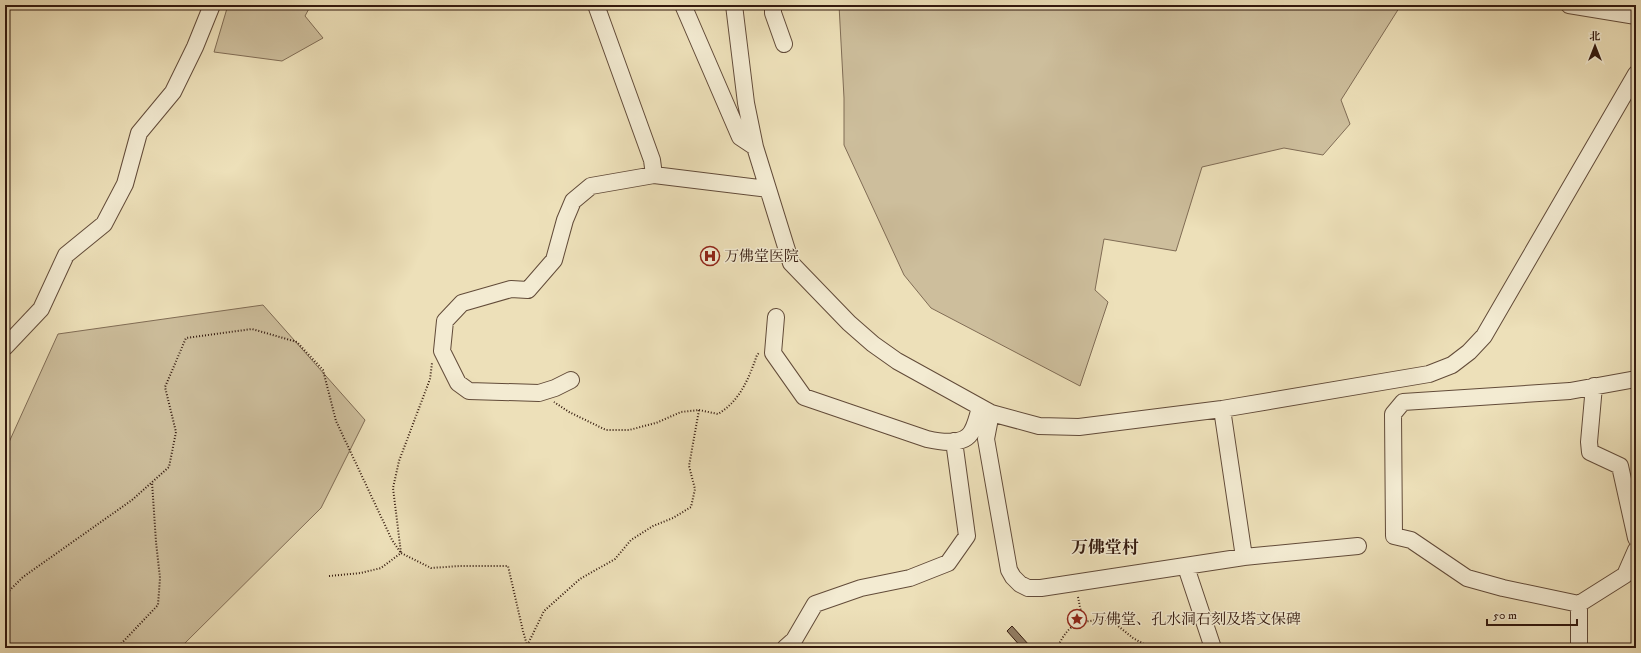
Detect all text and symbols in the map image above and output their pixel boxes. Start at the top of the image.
north arrow [1575,26,1615,66]
text: 北 [1590,30,1601,44]
hospital icon: 万佛堂医院 [699,245,721,267]
place label: 万佛堂医院 [724,247,799,266]
district label: 万佛堂村 [1071,537,1139,559]
scale bar [1487,601,1577,627]
place icon: 万佛堂、孔水洞石刻及塔文保碑 [1066,608,1088,630]
text: 50 m [1493,608,1517,623]
place label: 万佛堂、孔水洞石刻及塔文保碑 [1091,610,1301,629]

